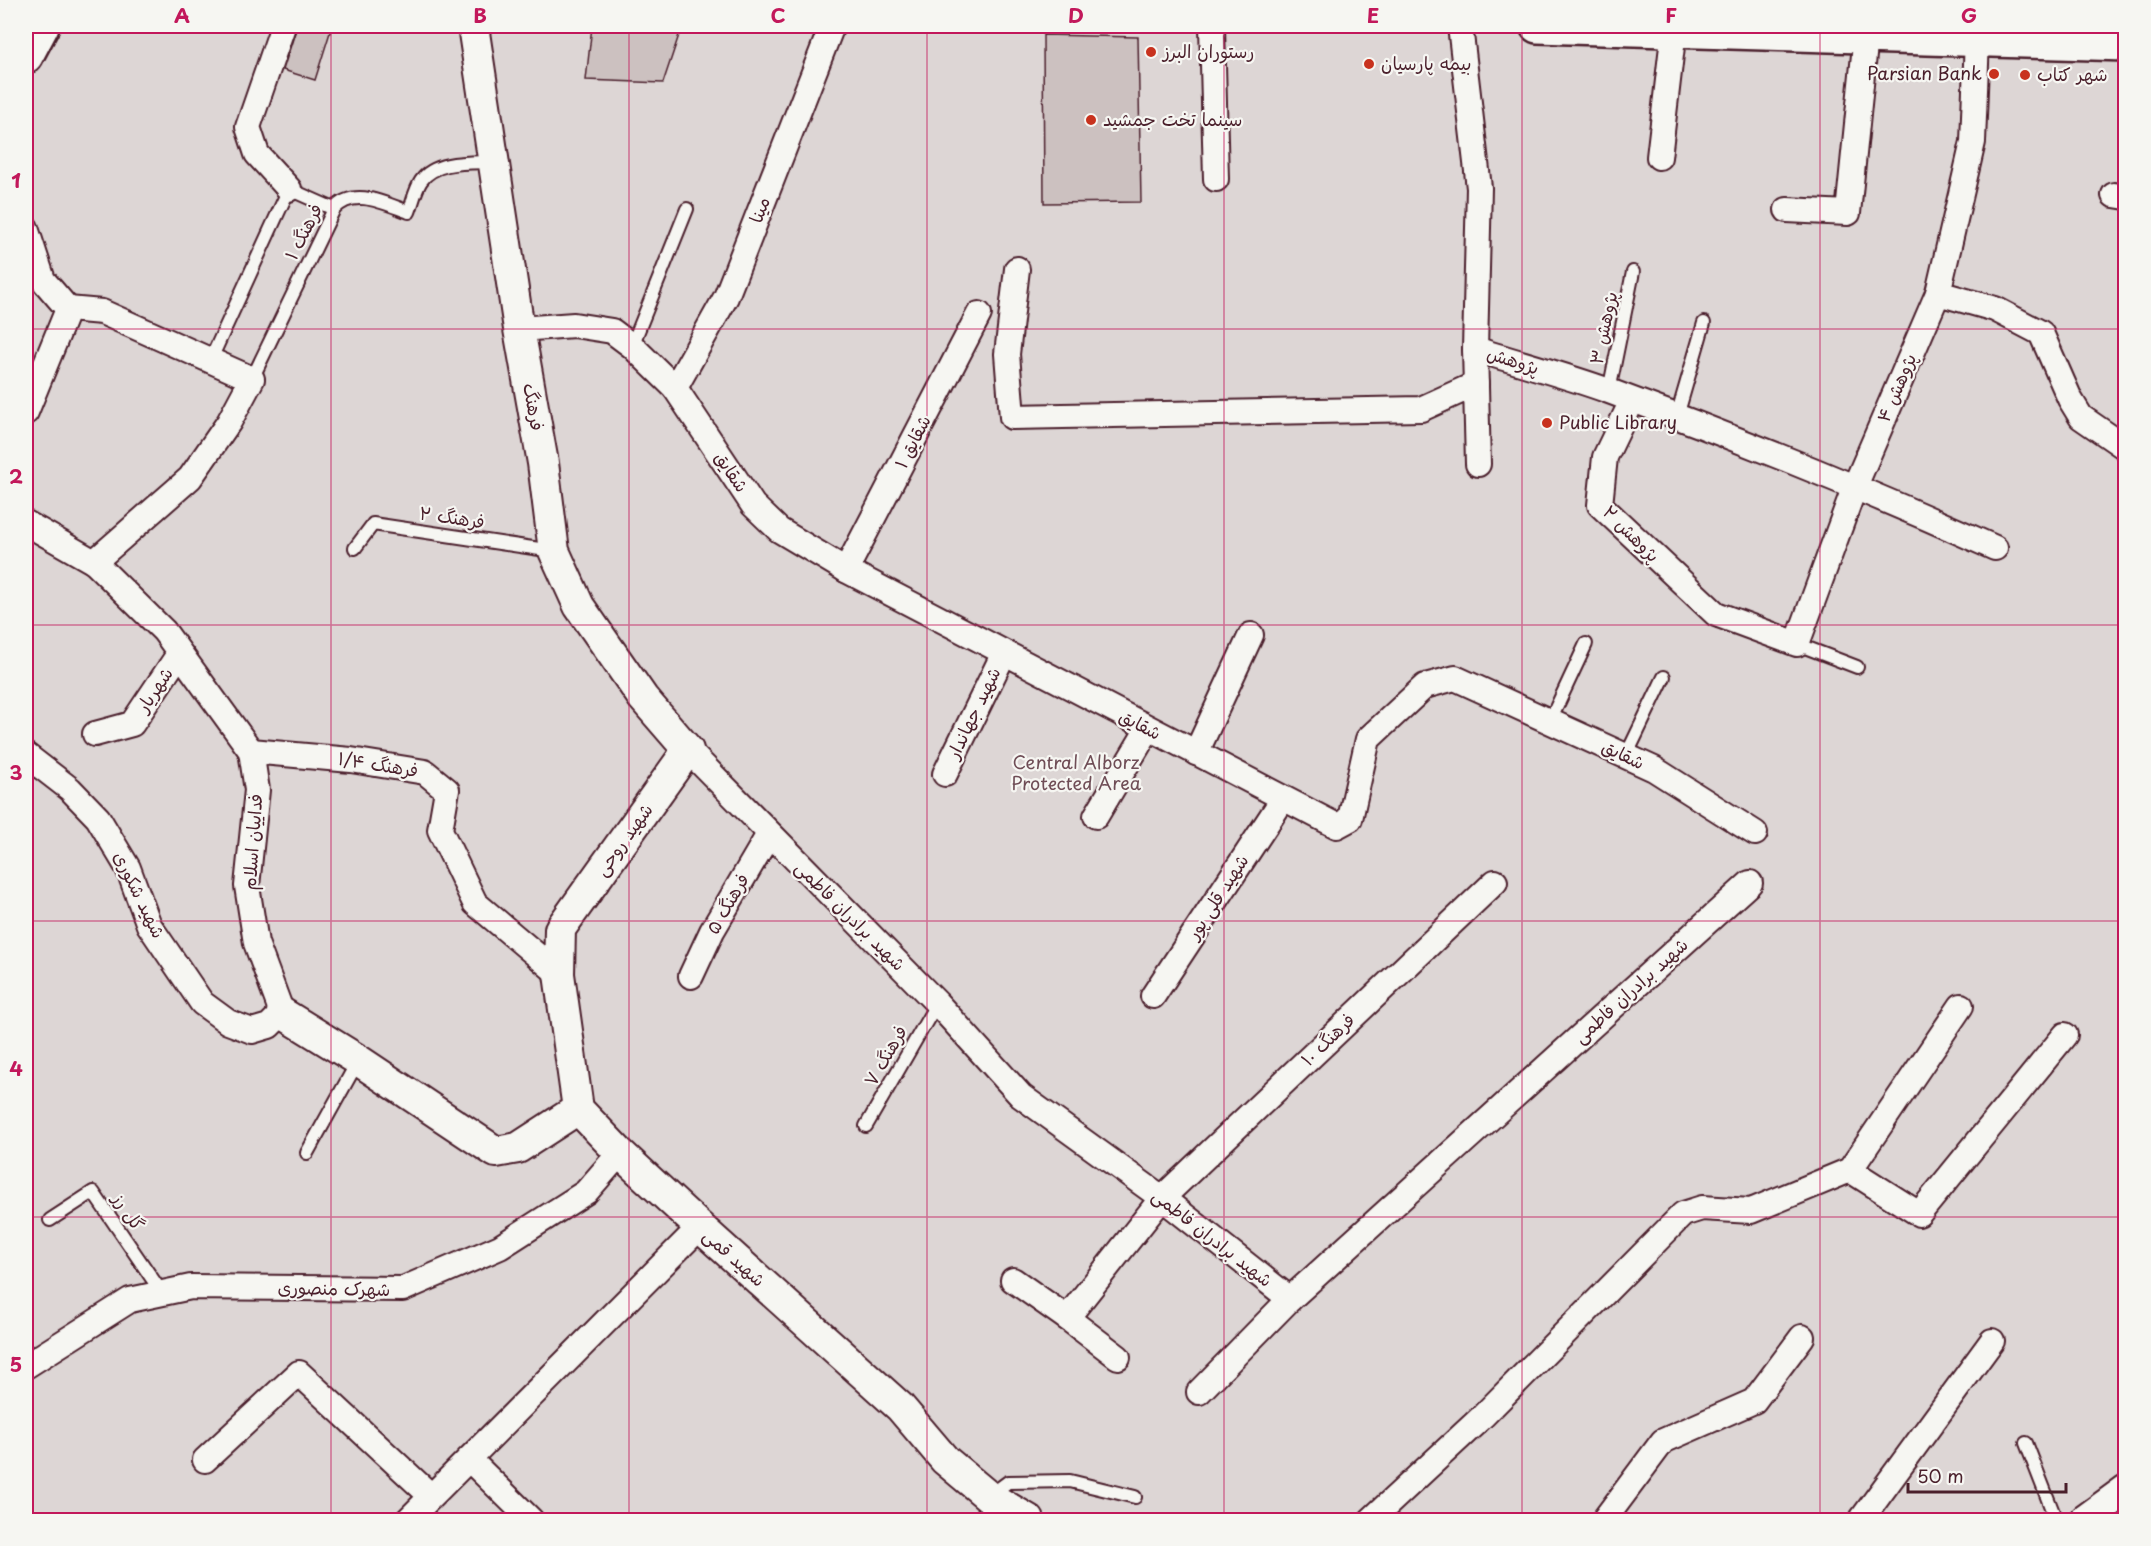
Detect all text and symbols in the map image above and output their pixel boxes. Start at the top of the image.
text: A [174,0,190,30]
text: B [473,0,487,30]
text: C [770,0,786,30]
text: D [1068,0,1084,30]
text: E [1367,0,1379,30]
text: F [1665,0,1677,30]
text: G [1961,0,1977,30]
place label: رستوران البرز [1161,37,1254,64]
marker: رستوران البرز [1144,45,1158,59]
place label: بیمه پارسیان [1381,49,1471,76]
marker: بیمه پارسیان [1362,57,1376,71]
place label: Parsian Bank [1867,59,1982,86]
place label: شهر کتاب [2037,60,2108,87]
marker: Parsian Bank [1987,67,2001,81]
marker: شهر کتاب [2018,68,2032,82]
place label: سینما تخت جمشید [1103,105,1243,132]
marker: سینما تخت جمشید [1084,113,1098,127]
text: 1 [11,165,21,195]
street label: مینا [741,192,776,227]
street label: فرهنگ ۱ [277,198,328,264]
street label: پژوهش ۳ [1582,289,1623,367]
street label: پژوهش [1484,339,1543,381]
street label: پژوهش ۴ [1869,349,1922,426]
street label: فرهنگ [517,381,552,433]
place label: Public Library [1559,408,1677,435]
street label: شقایق ۱ [887,410,937,473]
marker: Public Library [1540,416,1554,430]
street label: شقایق [709,445,756,497]
text: 2 [9,461,23,491]
street label: پژوهش ۲ [1597,498,1667,568]
street label: فرهنگ ۲ [418,499,487,534]
street label: شهریار [128,661,179,719]
street label: شهید جهاندار [938,662,1006,765]
street label: شقایق [1115,702,1167,746]
street label: شقایق [1598,732,1649,775]
street label: فرهنگ ۱/۴ [336,744,420,783]
park label: Central Alborz Protected Area [1011,748,1142,796]
text: 3 [9,757,23,787]
street label: فداییان اسلام [235,793,270,891]
street label: شهید روحی [587,797,658,881]
street label: شهید شکوری [108,846,173,942]
street label: شهید قلی پور [1178,848,1254,946]
street label: شهید برادران فاطمی [790,854,912,976]
street label: فرهنگ ۵ [698,868,755,939]
street label: شهید برادران فاطمی [1567,931,1693,1049]
street label: فرهنگ ۱۰ [1294,1006,1360,1072]
street label: فرهنگ ۷ [856,1020,913,1091]
text: 4 [9,1053,23,1083]
street label: شهید برادران فاطمی [1147,1181,1279,1293]
street label: گل رز [106,1185,152,1236]
street label: شهید قمی [698,1221,772,1292]
street label: شهرک منصوری [277,1273,391,1302]
text: 5 [10,1349,22,1379]
scale bar [1908,1456,2066,1494]
text: 50 m [1917,1462,1964,1489]

